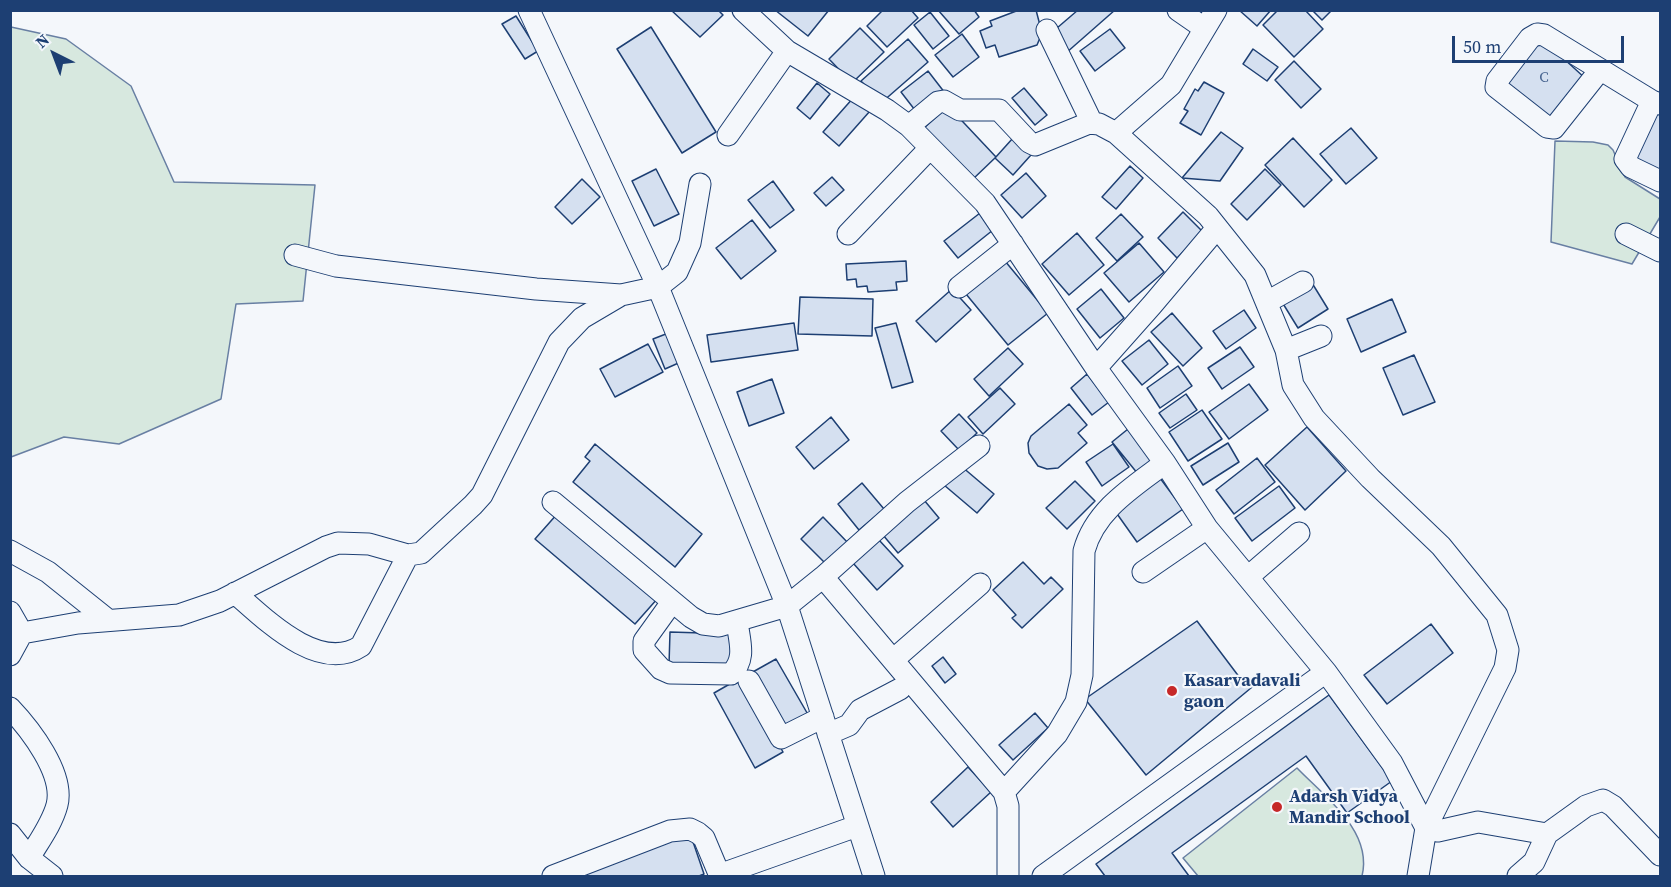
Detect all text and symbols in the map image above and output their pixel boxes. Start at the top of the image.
north arrow [24,24,84,84]
scale bar [1455,24,1628,62]
text: N [30,29,54,53]
text: 50 m [1463,34,1501,59]
house number: C [1539,69,1549,87]
place label: Kasarvadavali gaon [1184,670,1301,712]
marker: Kasarvadavali gaon [1165,684,1179,698]
place label: Adarsh Vidya Mandir School [1289,786,1410,828]
marker: Adarsh Vidya Mandir School [1270,800,1284,814]

